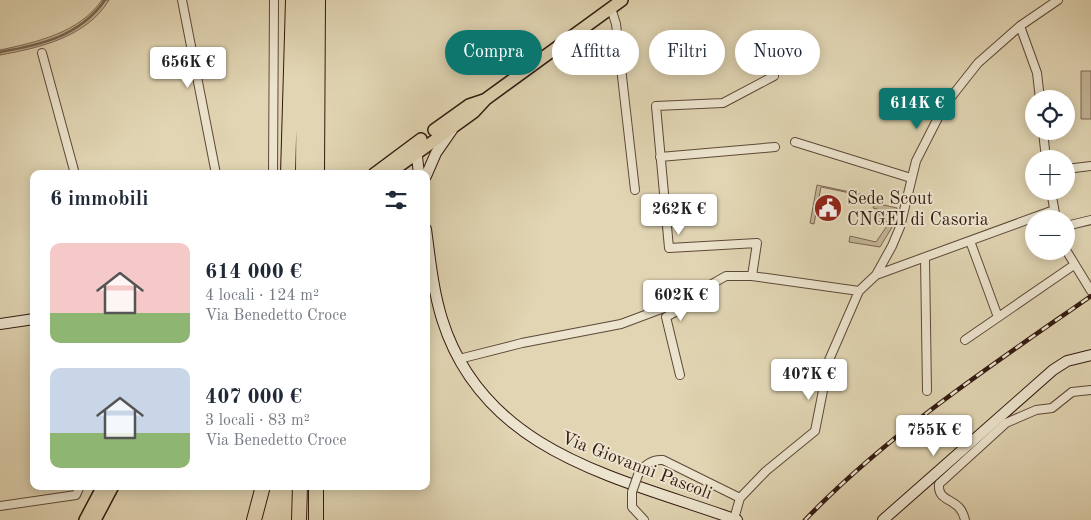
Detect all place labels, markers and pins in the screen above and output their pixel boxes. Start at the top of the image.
pin: 656K € [147,46,229,89]
pin: 614K € [876,88,958,130]
place label: Sede Scout CNGEI di Casoria [847,190,989,229]
public building icon: Sede Scout CNGEI di Casoria [813,193,843,223]
pin: 262K € [638,194,720,236]
pin: 602K € [640,280,722,322]
pin: 407K € [768,358,850,401]
pin: 755K € [893,414,975,457]

